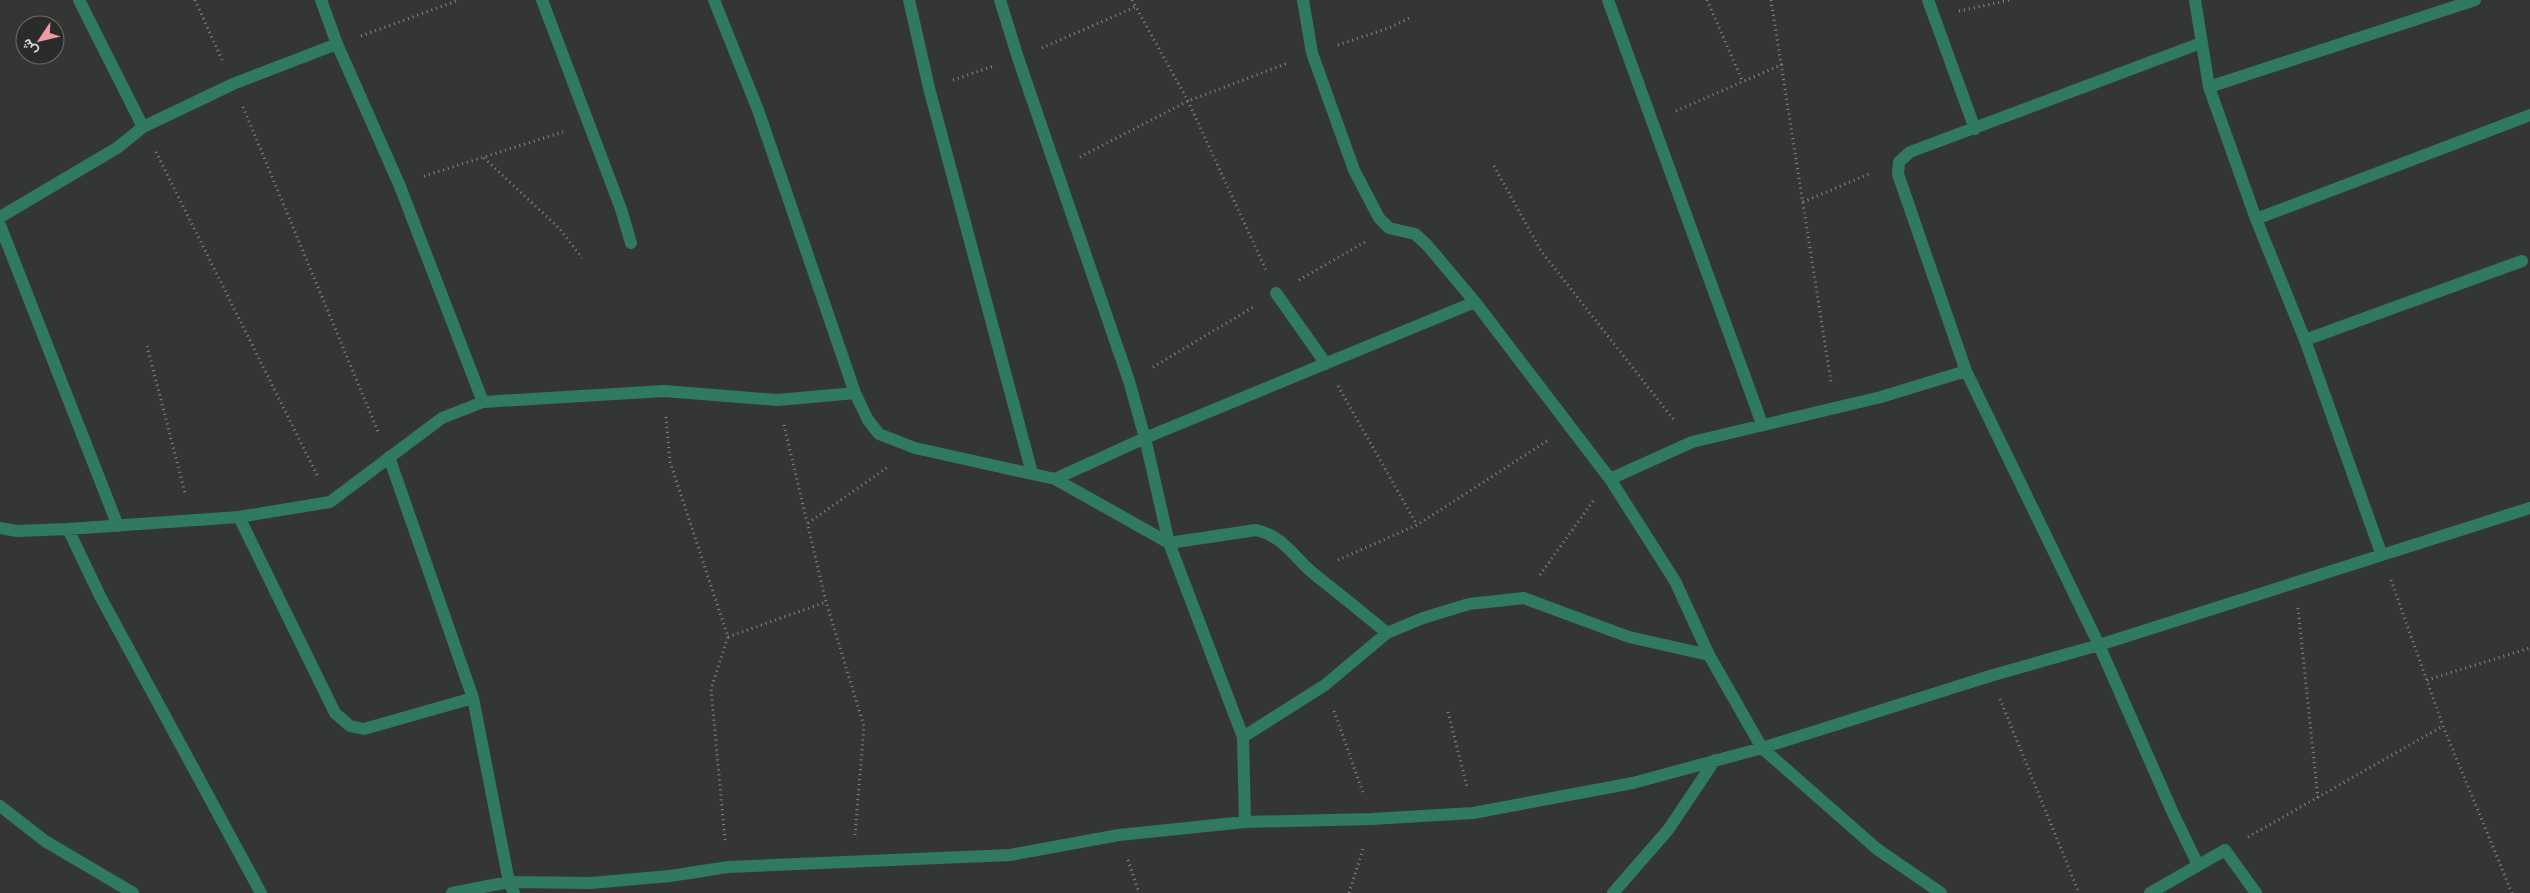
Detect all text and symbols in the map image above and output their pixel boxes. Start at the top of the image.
north arrow [15,15,65,65]
text: ش [16,35,42,60]

